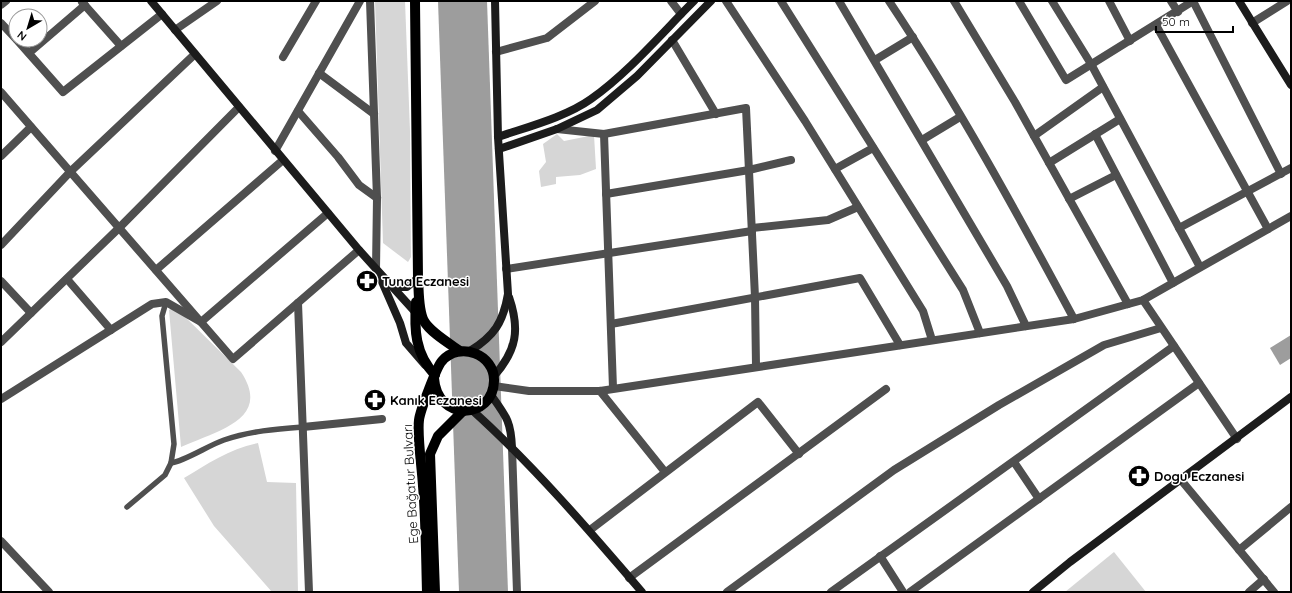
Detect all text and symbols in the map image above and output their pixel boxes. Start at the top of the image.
north arrow [8,8,48,48]
scale bar [1156,8,1233,34]
text: 50 m [1162,14,1190,29]
text: N [14,28,29,44]
pharmacy icon: Tuna Eczanesi [354,268,380,294]
place label: Tuna Eczanesi [382,273,469,289]
pharmacy icon: Kanık Eczanesi [362,387,388,413]
place label: Kanık Eczanesi [390,392,482,408]
street label: Ege Bağatur Bulvarı [399,424,421,544]
pharmacy icon: Dogu Eczanesi [1126,463,1152,489]
place label: Dogu Eczanesi [1154,468,1244,484]

